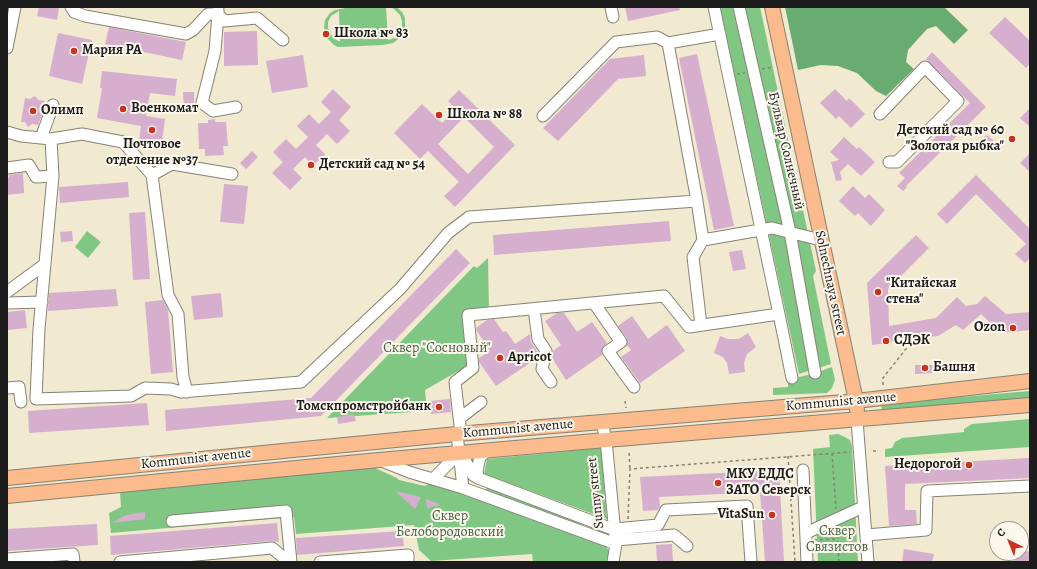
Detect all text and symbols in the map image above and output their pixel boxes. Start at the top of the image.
place label: Школа № 83 [334,26,409,42]
marker: Школа № 83 [321,29,331,39]
place label: Мария РА [82,43,142,59]
marker: Мария РА [69,46,79,56]
street label: Бульвар Солнечный [764,90,808,212]
place label: Военкомат [131,101,198,117]
place label: Олимп [41,103,83,119]
marker: Военкомат [118,104,128,114]
marker: Олимп [28,106,38,116]
place label: Школа № 88 [447,107,522,123]
marker: Школа № 88 [434,110,444,120]
place label: Детский сад № 60 "Золотая рыбка" [897,123,1004,156]
marker: Почтовое отделение №37 [147,125,157,135]
marker: Детский сад № 60 "Золотая рыбка" [1007,134,1017,144]
place label: Почтовое отделение №37 [106,137,198,170]
place label: Детский сад № 54 [319,157,425,173]
marker: Детский сад № 54 [306,160,316,170]
street label: Solnechnaya street [811,229,849,337]
place label: "Китайская стена" [886,276,956,308]
marker: "Китайская стена" [873,287,883,297]
place label: Ozon [974,320,1005,336]
marker: Ozon [1008,323,1018,333]
place label: СДЭК [894,333,930,349]
marker: СДЭК [881,336,891,346]
park label: Сквер "Сосновый" [383,341,491,357]
place label: Apricot [508,350,552,366]
marker: Apricot [495,353,505,363]
place label: Башня [933,360,975,376]
marker: Башня [920,363,930,373]
street label: Kommunist avenue [785,389,897,415]
place label: Томскпромстройбанк [296,399,431,415]
marker: Томскпромстройбанк [434,402,444,412]
street label: Kommunist avenue [462,416,574,442]
street label: Kommunist avenue [140,445,252,473]
street label: Sunny street [584,456,608,530]
place label: Недорогой [894,457,961,473]
marker: Недорогой [964,460,974,470]
place label: МКУ ЕДДС ЗАТО Северск [726,467,811,500]
marker: МКУ ЕДДС ЗАТО Северск [713,478,723,488]
place label: VitaSun [717,507,764,523]
park label: Сквер Белобородовский [396,509,504,542]
marker: VitaSun [767,510,777,520]
north arrow [989,521,1029,561]
park label: Сквер Связистов [806,524,868,556]
text: С [994,525,1009,540]

